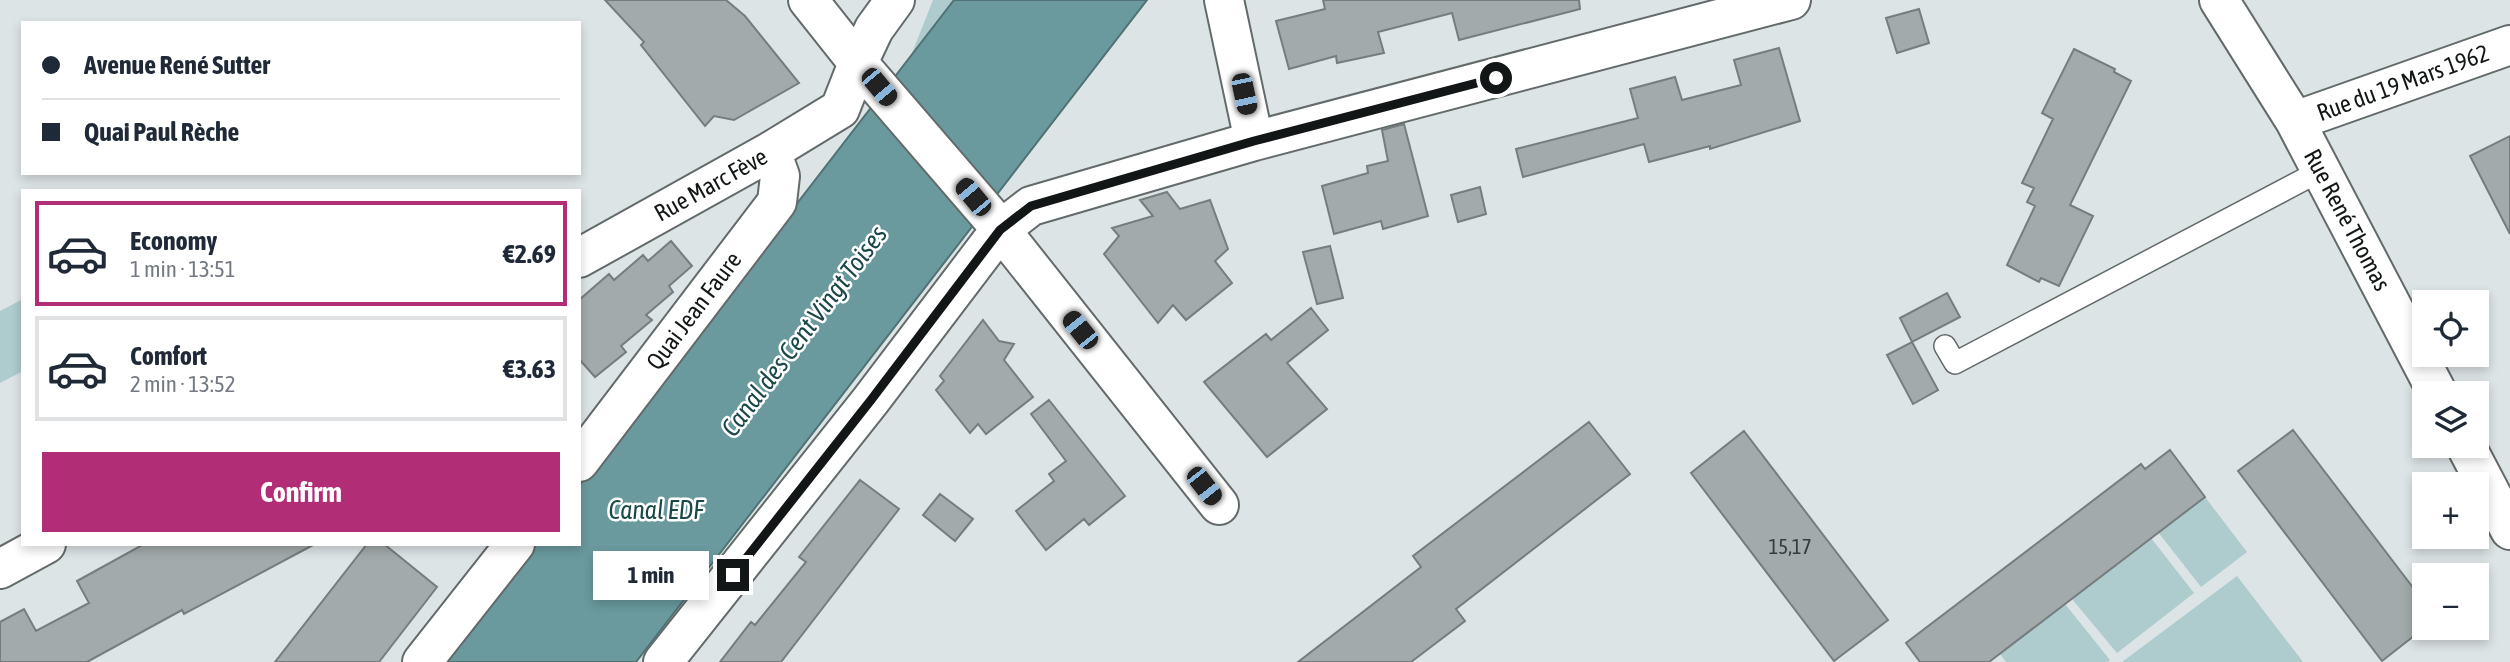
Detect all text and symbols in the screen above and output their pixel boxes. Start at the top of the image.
street label: Rue du 19 Mars 1962 [2313,39,2493,126]
text: Avenue René Sutter [84,50,270,80]
route start [1480,62,1512,94]
car [858,64,901,110]
car [1230,71,1259,117]
text: Quai Paul Rèche [84,117,239,147]
street label: Rue Marc Fève [650,143,772,227]
street label: Rue René Thomas [2299,144,2396,295]
car [952,174,995,220]
water label: Canal des Cent Vingt Toises [715,220,893,442]
icon: car [46,222,109,285]
text: Economy [130,226,217,256]
text: €2.69 [503,239,556,269]
street label: Quai Jean Faure [641,247,747,375]
text: 1 min · 13:51 [130,256,236,282]
map controls [2412,290,2489,640]
button: locate [2412,290,2489,367]
car [1059,307,1102,353]
icon: car [46,337,109,400]
text: Comfort [130,341,207,371]
text: €3.63 [503,354,556,384]
text: 2 min · 13:52 [130,371,236,397]
button: layers [2412,381,2489,458]
button: Confirm [42,452,560,532]
car [1183,463,1226,509]
button: + [2412,472,2489,549]
water label: Canal EDF [608,495,705,525]
house number: 15,17 [1768,534,1812,558]
callout: 1 min [593,550,708,600]
route end [717,559,749,591]
text: 1 min [628,562,674,588]
button: − [2412,563,2489,640]

